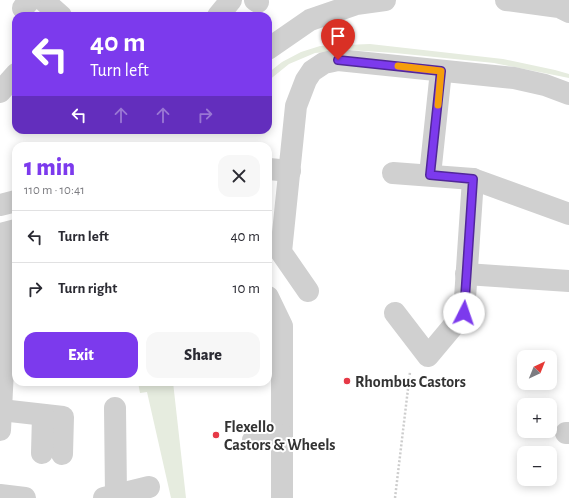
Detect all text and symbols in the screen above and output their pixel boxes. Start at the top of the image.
pin [321,19,355,60]
icon: arrive [327,25,349,47]
icon: left [24,28,76,80]
text: 40 m [90,29,146,57]
text: Turn left [90,62,149,80]
icon: left [68,104,90,126]
icon: ahead [110,104,132,126]
icon: ahead [152,104,174,126]
icon: right [194,104,216,126]
button: close [218,155,260,197]
text: 1 min [24,156,75,180]
text: 110 m · 10:41 [24,184,85,197]
icon: left [24,226,46,248]
text: Turn left [58,229,109,244]
text: 40 m [230,229,260,244]
icon: right [24,278,46,300]
text: Turn right [58,281,117,296]
text: 10 m [232,281,260,296]
position arrow [443,292,485,334]
button: Exit [24,332,138,378]
button: Share [146,332,260,378]
north arrow [517,350,557,390]
map controls [517,350,557,486]
place label: Rhombus Castors [355,374,466,390]
marker: Rhombus Castors [342,376,352,386]
button: + [517,398,557,438]
place label: Flexello Castors & Wheels [224,419,336,453]
marker: Flexello Castors & Wheels [211,430,221,440]
button: − [517,446,557,486]

